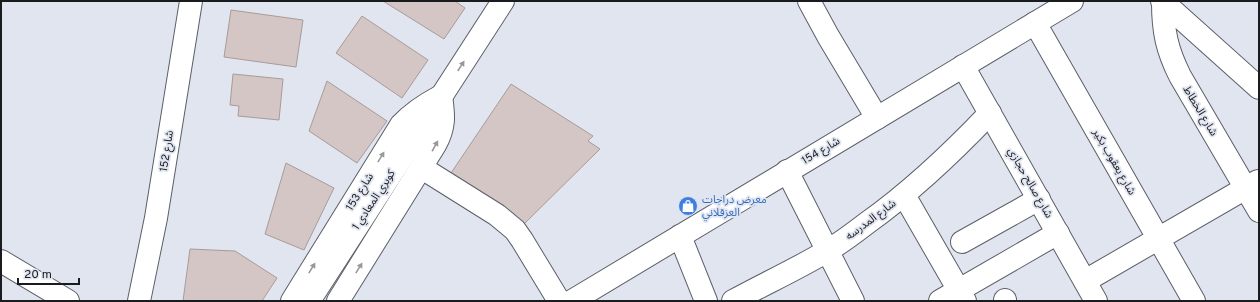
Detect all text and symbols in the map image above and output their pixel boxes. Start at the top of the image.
one-way arrow [457,61,465,71]
street label: شارع الخطاط [1180,83,1221,139]
street label: شارع يعقوب بكير [1089,126,1139,198]
street label: شارع 152 [157,129,177,173]
street label: شارع 154 [799,134,843,168]
one-way arrow [431,140,438,151]
street label: شارع صالح حجازي [1003,145,1056,222]
one-way arrow [377,152,385,162]
street label: كوبري المعادي 1 [349,167,400,234]
street label: شارع 153 [343,170,377,213]
place label: معرض دراجات العزقلاني [702,193,767,222]
shop icon: معرض دراجات العزقلاني [677,195,699,217]
street label: شارع المدرسه [843,196,899,243]
scale bar [18,260,79,286]
one-way arrow [309,262,316,274]
one-way arrow [355,263,363,273]
text: 20 m [24,267,52,283]

